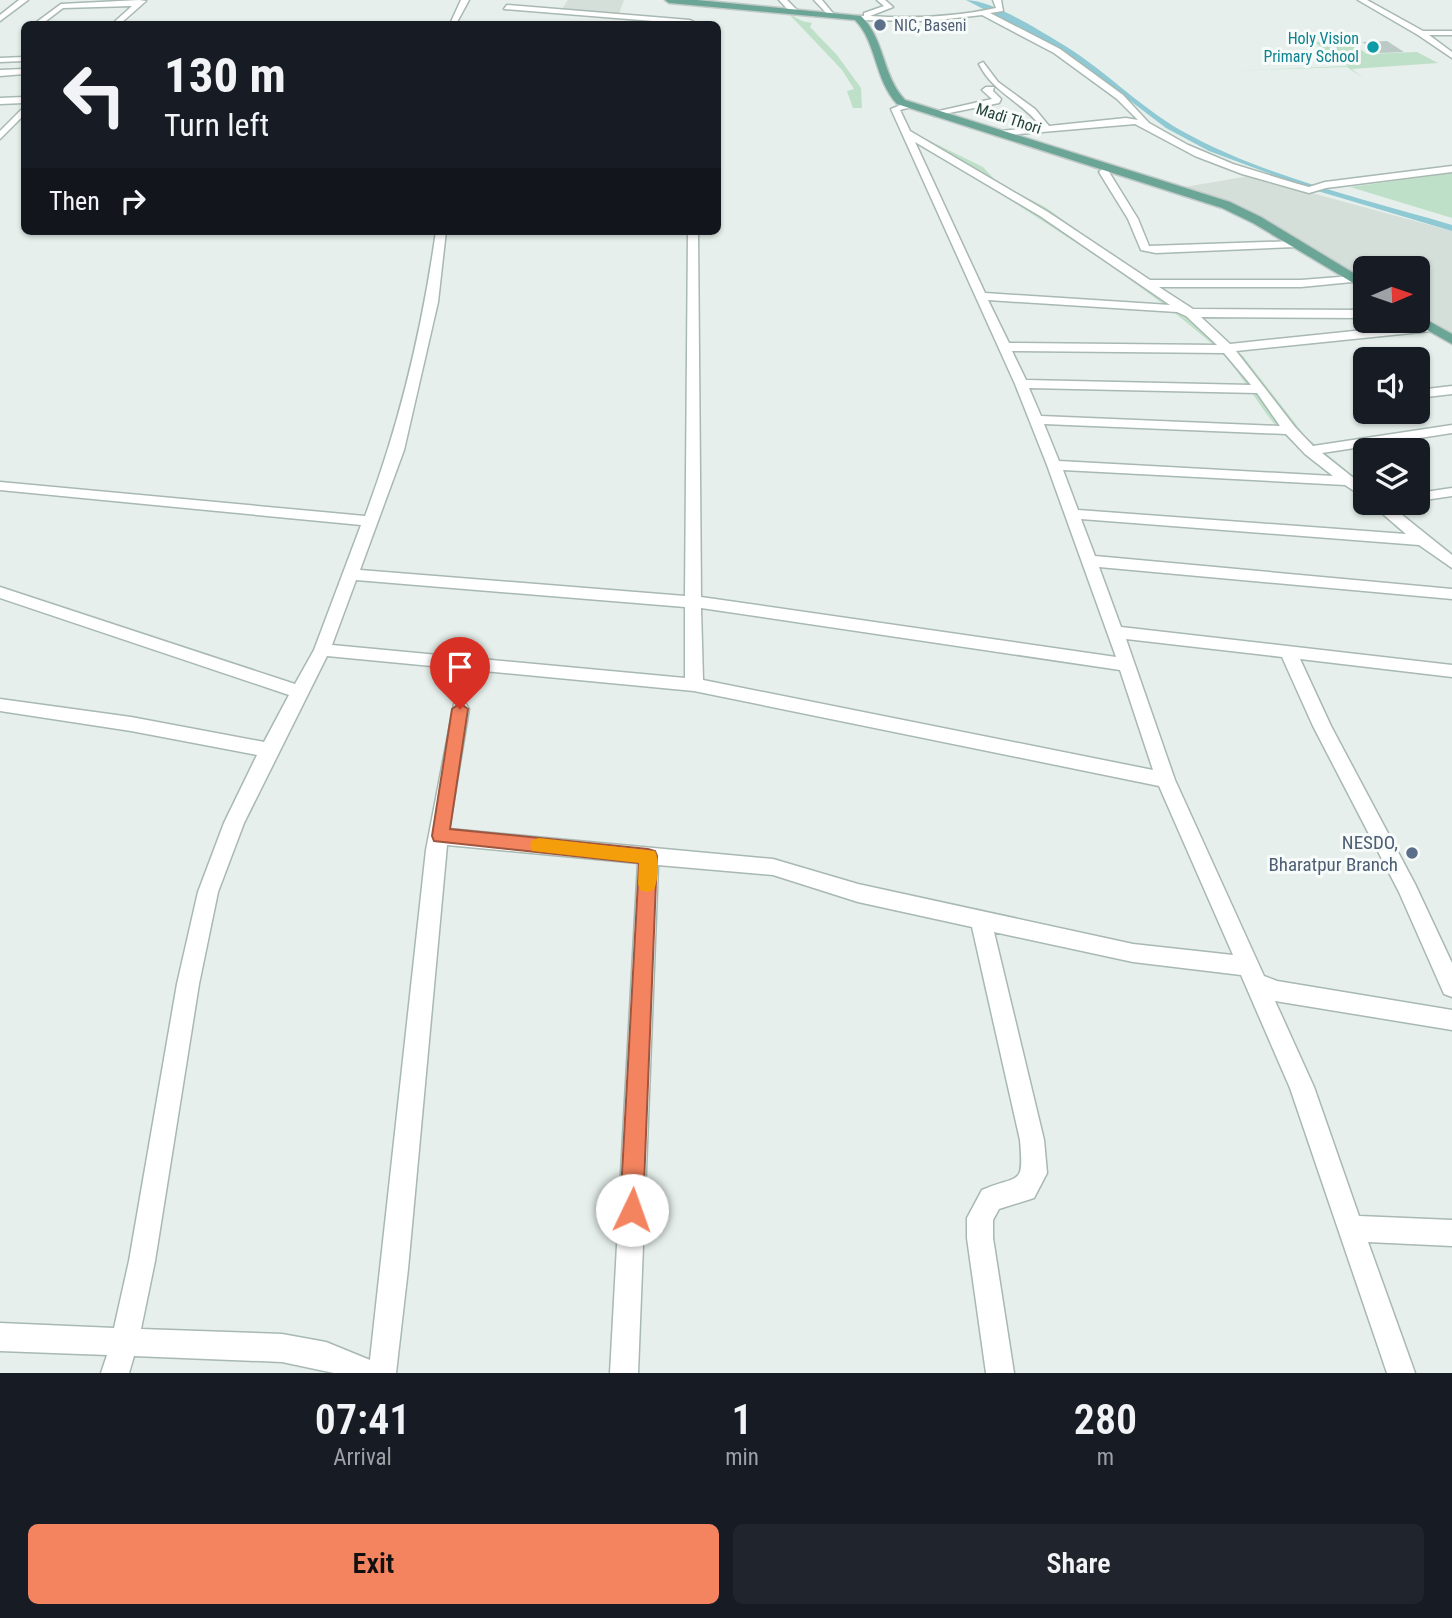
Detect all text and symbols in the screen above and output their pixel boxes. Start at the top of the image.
place label: NIC, Baseni [894,16,966,35]
marker: NIC, Baseni [872,17,888,33]
place label: Holy Vision Primary School [1263,29,1359,66]
marker: Holy Vision Primary School [1365,39,1381,55]
text: 130 m [164,47,286,104]
icon: left [49,49,140,140]
street label: Madi Thori [974,99,1044,138]
text: Turn left [164,106,269,144]
icon: right [114,182,152,220]
text: Then [49,186,100,216]
north arrow [1353,256,1430,332]
map controls [1353,256,1430,515]
button: sound [1353,347,1430,424]
button: layers [1353,438,1430,515]
pin [430,637,490,709]
icon: arrive [441,648,479,686]
place label: NESDO, Bharatpur Branch [1268,831,1398,876]
marker: NESDO, Bharatpur Branch [1404,845,1420,861]
position arrow [595,1173,669,1247]
text: 07:41 [315,1395,410,1444]
text: 1 [732,1395,753,1444]
text: 280 [1074,1395,1137,1444]
text: Arrival [333,1444,392,1471]
text: min [725,1444,759,1471]
text: m [1097,1444,1114,1471]
button: Exit [28,1524,719,1604]
button: Share [733,1524,1424,1604]

